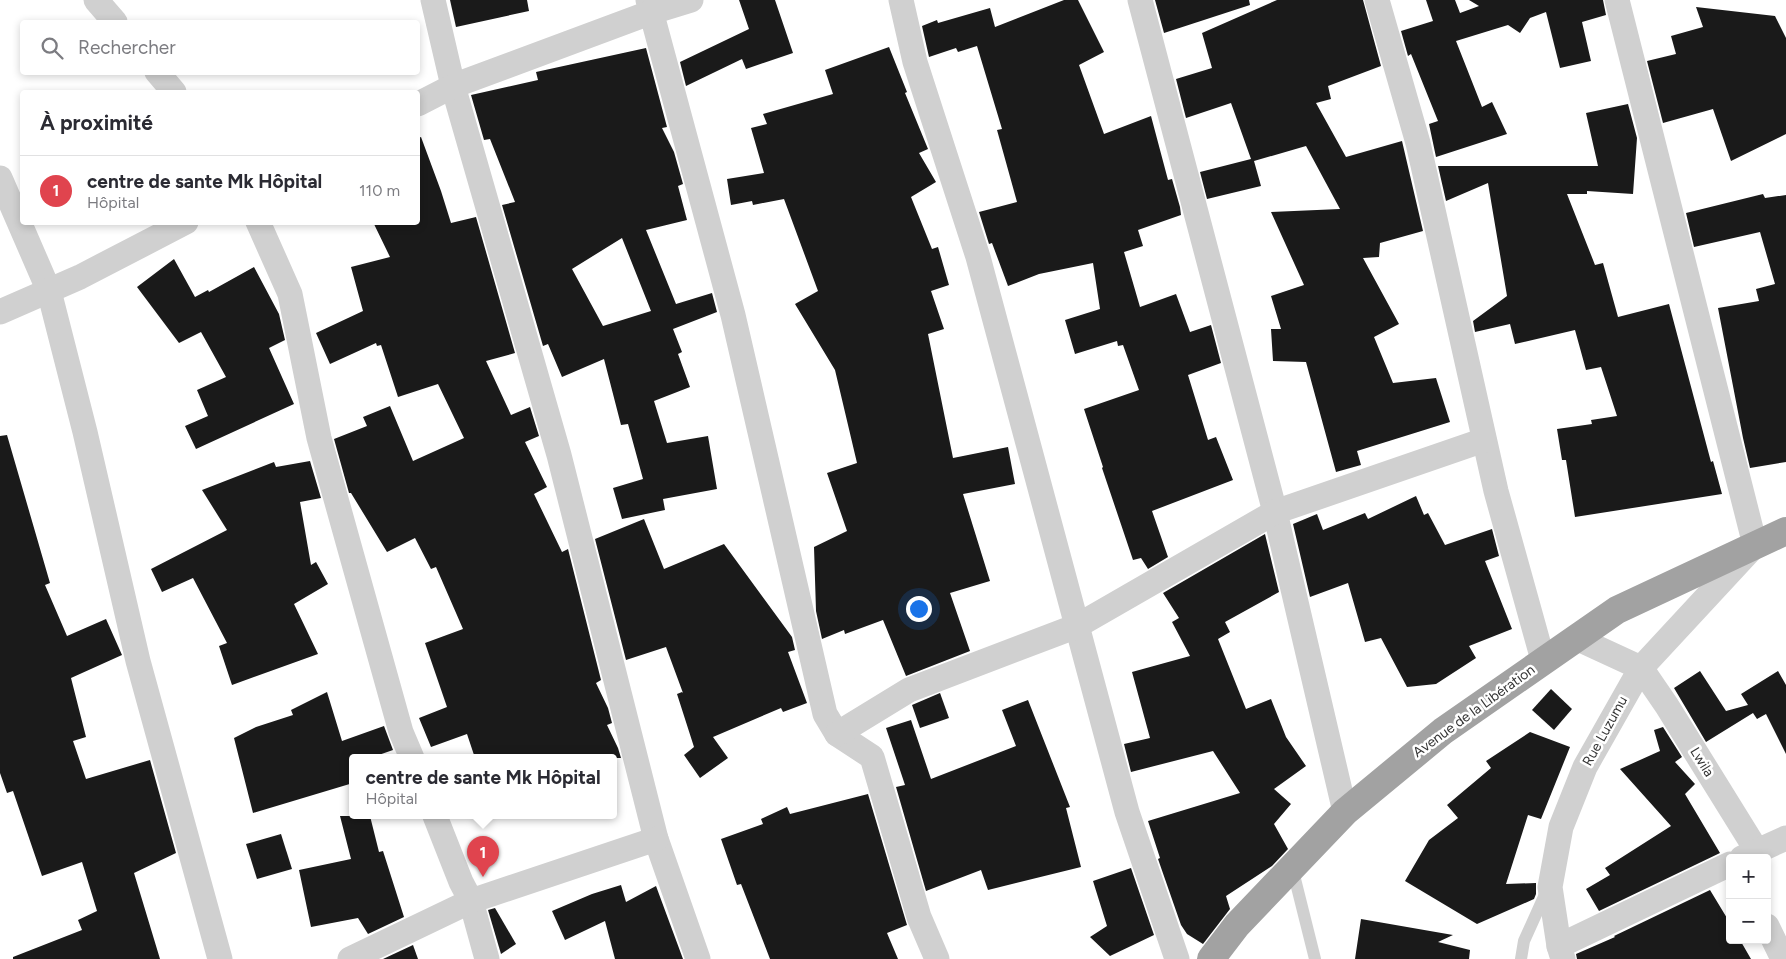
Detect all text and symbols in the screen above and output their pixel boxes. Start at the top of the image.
search box [20,20,420,75]
icon: search [38,34,66,62]
text: Rechercher [78,36,176,59]
text: À proximité [40,110,153,135]
text: centre de sante Mk Hôpital [87,170,322,193]
text: 1 [53,181,59,200]
text: 110 m [359,181,400,200]
text: Hôpital [87,193,139,212]
your location [906,596,932,622]
street label: Avenue de la Libération [1410,661,1538,761]
street label: Rue Luzumu [1579,693,1631,769]
street label: Lwila [1686,744,1718,780]
popup [349,754,617,819]
text: centre de sante Mk Hôpital [365,766,601,789]
text: Hôpital [365,789,418,808]
pin: 1 [467,836,499,877]
map controls [1726,854,1771,944]
button: + [1726,854,1771,899]
button: − [1726,899,1771,944]

